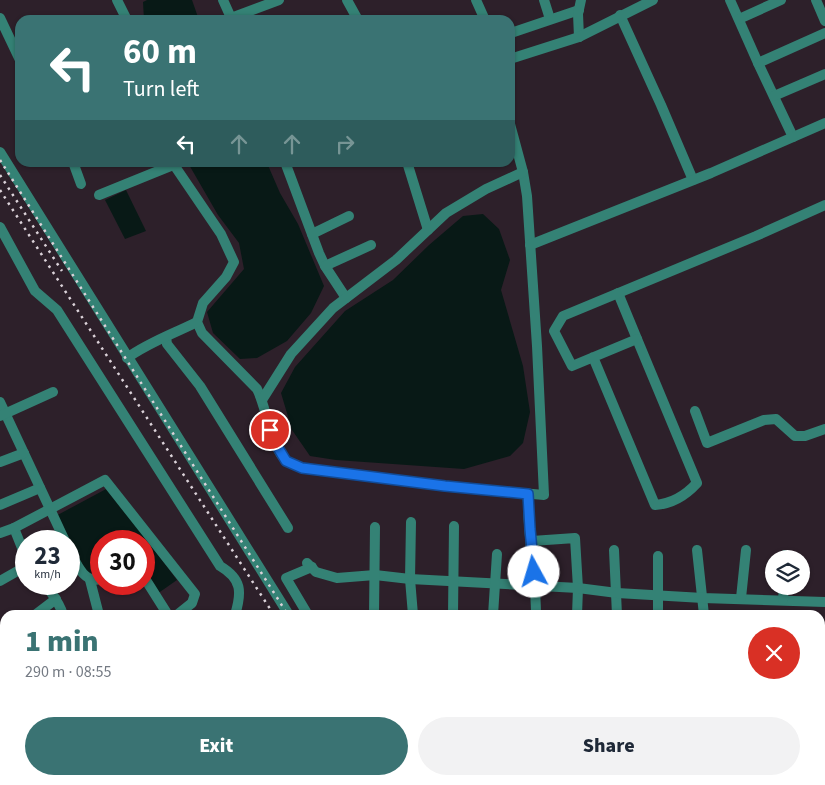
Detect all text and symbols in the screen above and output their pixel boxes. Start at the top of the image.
text: 60 m [123,27,197,77]
icon: left [40,35,105,100]
text: Turn left [123,73,199,105]
icon: left [172,130,200,158]
icon: ahead [225,130,253,158]
icon: ahead [278,130,306,158]
icon: right [331,130,359,158]
pin [249,409,291,451]
icon: arrive [256,416,284,444]
speed limit sign: 30 [90,530,155,595]
text: 23 [34,538,61,574]
position arrow [507,545,559,597]
map controls [765,550,810,595]
button: layers [765,550,810,595]
text: km/h [34,566,61,583]
text: 1 min [25,620,99,663]
button: close [748,627,800,679]
text: 290 m · 08:55 [25,661,112,683]
button: Exit [25,717,408,775]
button: Share [418,717,800,775]

